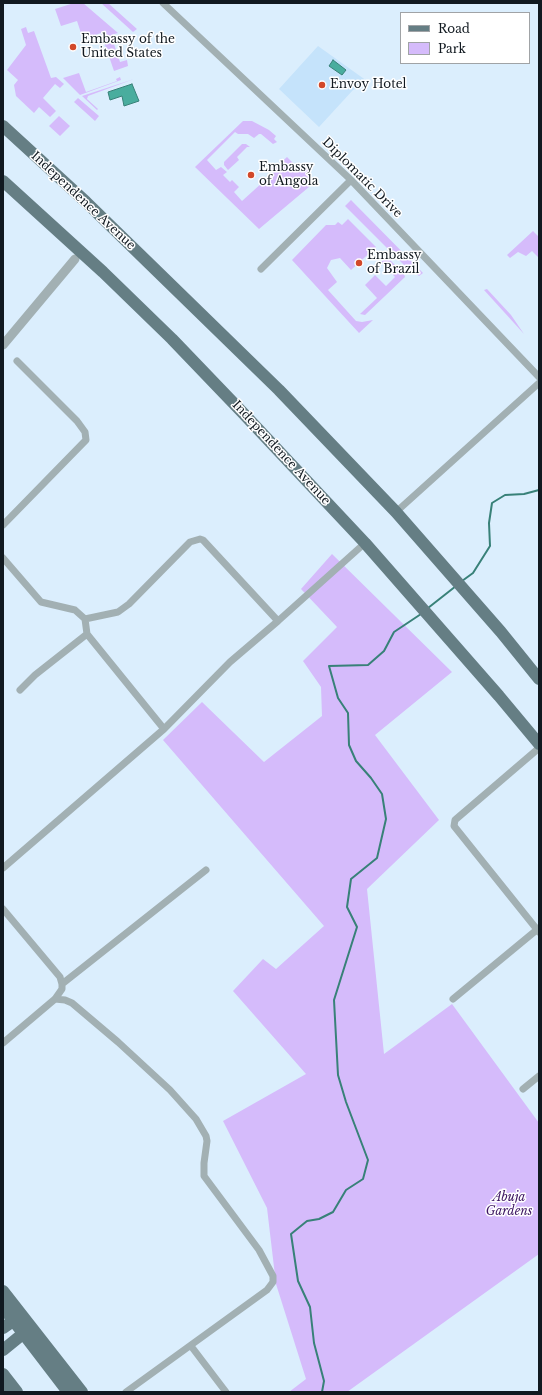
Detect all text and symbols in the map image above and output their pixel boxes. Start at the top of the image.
legend [400,12,530,64]
text: Road [438,21,470,36]
place label: Embassy of the United States [81,33,175,61]
text: Park [438,41,466,56]
marker: Embassy of the United States [68,42,78,52]
place label: Envoy Hotel [330,78,406,92]
marker: Envoy Hotel [317,80,327,90]
street label: Diplomatic Drive [319,135,405,221]
street label: Independence Avenue [28,149,138,253]
place label: Embassy of Angola [259,161,318,189]
marker: Embassy of Angola [246,170,256,180]
place label: Embassy of Brazil [367,249,422,277]
marker: Embassy of Brazil [354,258,364,268]
street label: Independence Avenue [229,398,333,508]
park label: Abuja Gardens [486,1191,532,1219]

